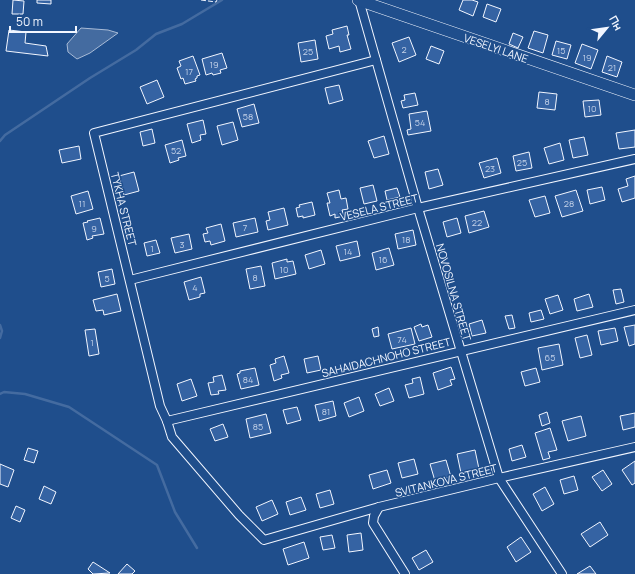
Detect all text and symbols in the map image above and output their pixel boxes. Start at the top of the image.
scale bar [10,8,76,34]
north arrow [587,8,627,48]
text: 50 m [16,13,43,30]
text: Пн [606,13,626,33]
street label: VESELYI LANE [462,30,530,66]
house number: 2 [401,43,407,56]
house number: 15 [557,44,565,57]
house number: 25 [303,45,313,58]
house number: 19 [582,51,592,64]
house number: 19 [209,58,219,71]
house number: 21 [608,61,616,74]
house number: 17 [185,65,193,78]
house number: 8 [544,95,550,108]
house number: 10 [588,102,597,115]
house number: 58 [243,110,253,123]
house number: 54 [415,116,425,129]
house number: 52 [171,144,181,157]
house number: 25 [517,156,527,169]
house number: 23 [485,162,495,175]
street label: TYKHA STREET [108,170,141,248]
street label: VESELA STREET [338,190,420,224]
house number: 11 [78,197,86,210]
house number: 28 [564,197,574,210]
house number: 22 [472,216,482,229]
house number: 7 [243,221,248,234]
house number: 9 [91,222,97,235]
house number: 18 [402,233,410,246]
house number: 3 [180,238,185,251]
house number: 1 [150,242,154,255]
street label: NOVOSILNA STREET [433,242,475,343]
house number: 14 [344,245,352,258]
house number: 16 [378,253,388,266]
house number: 10 [280,263,289,276]
house number: 8 [252,271,258,284]
house number: 5 [104,272,110,285]
house number: 4 [192,281,198,294]
house number: 74 [397,333,407,346]
street label: SAHAIDACHNOHO STREET [320,334,453,380]
house number: 1 [90,336,94,349]
house number: 65 [545,351,555,364]
house number: 84 [243,373,253,386]
house number: 81 [322,405,330,418]
house number: 85 [253,420,263,433]
street label: SVITANKOVA STREET [393,460,499,500]

